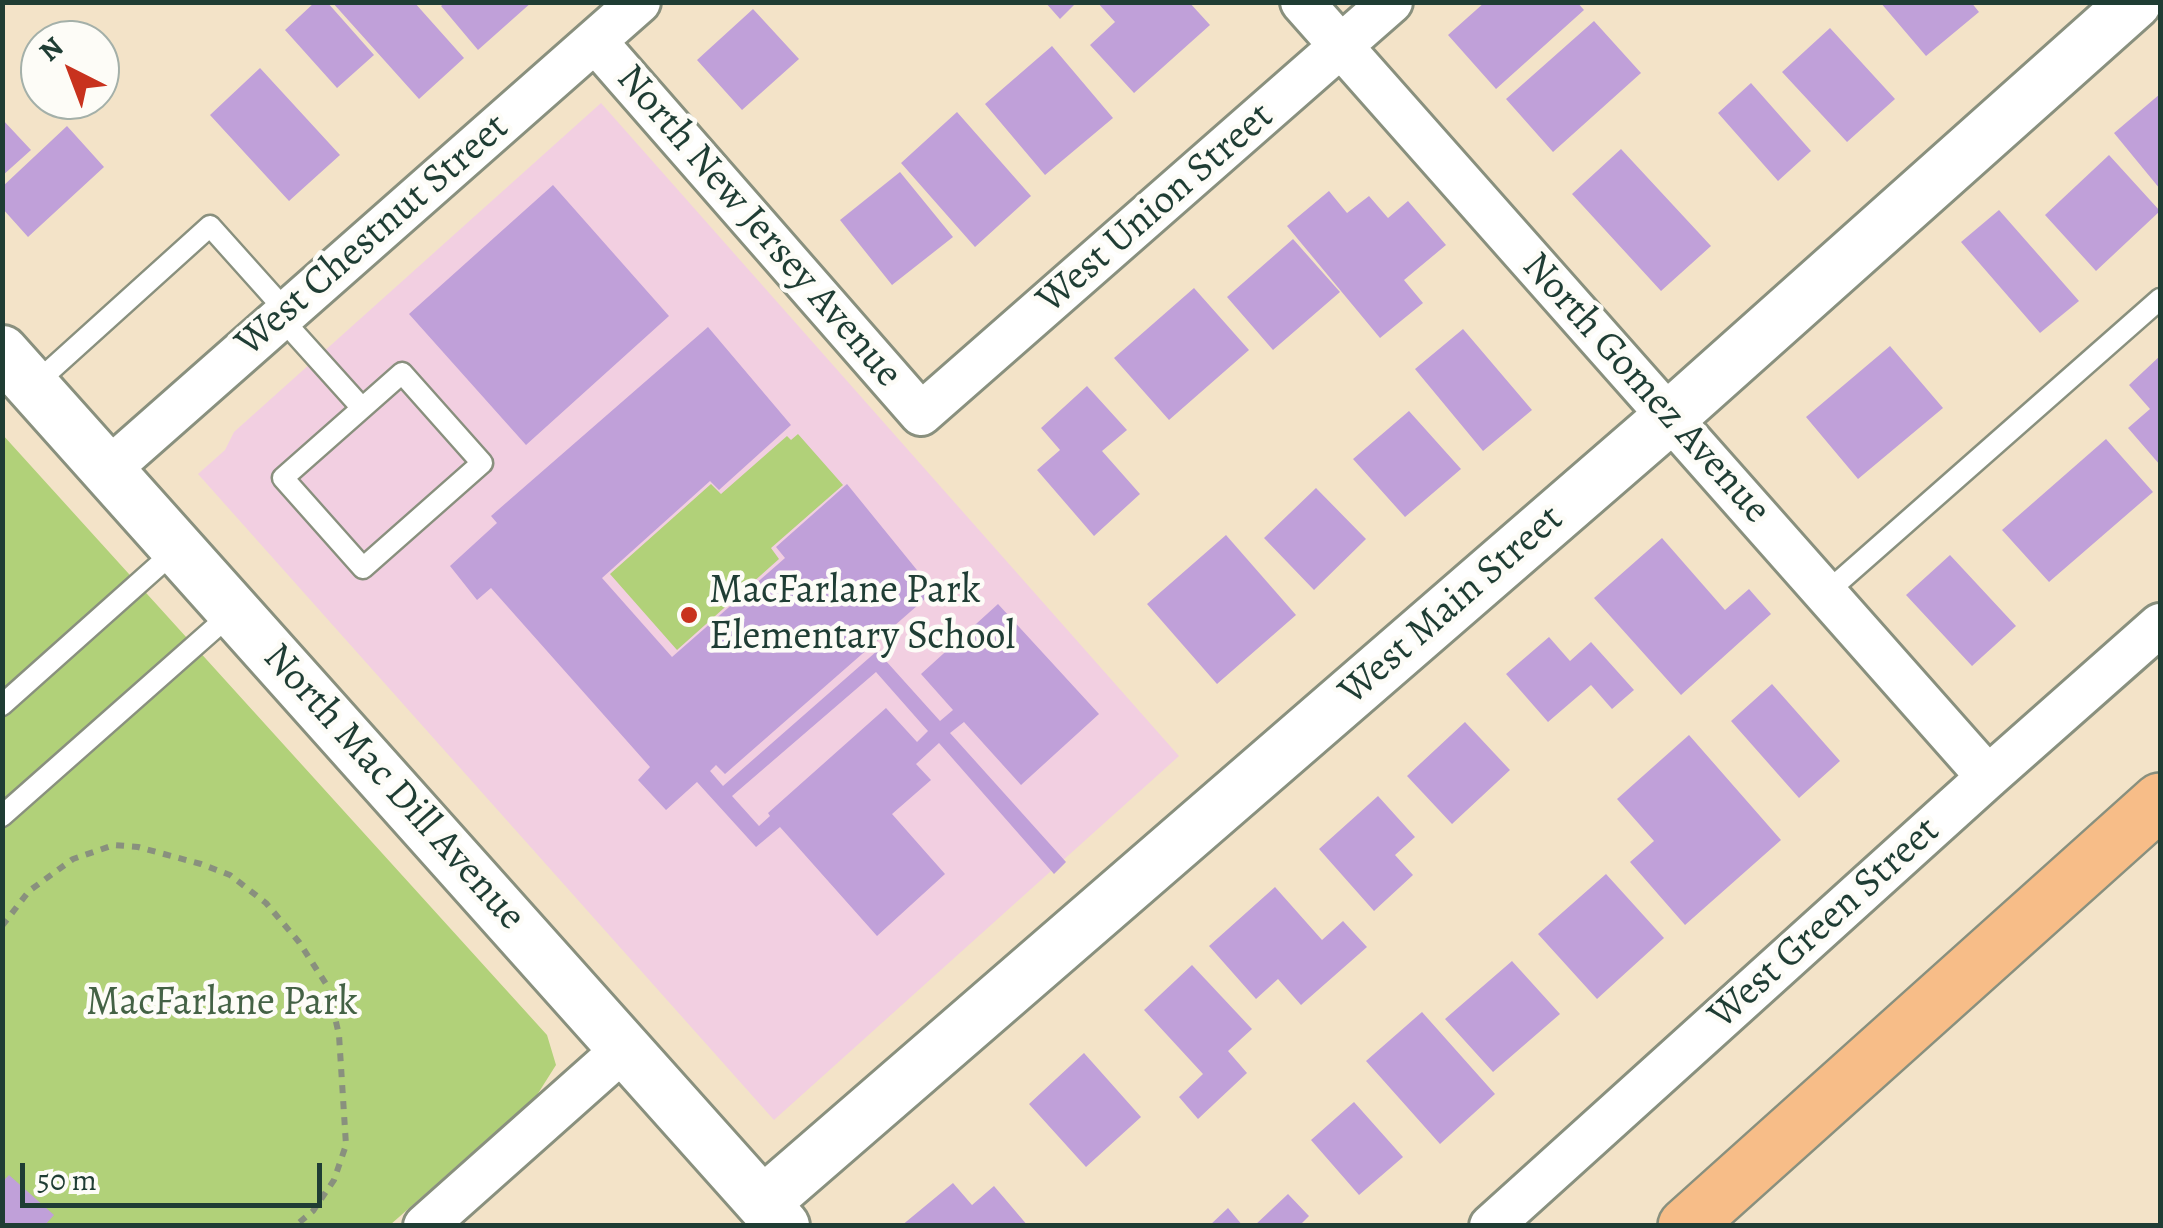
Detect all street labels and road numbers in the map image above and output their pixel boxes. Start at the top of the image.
street label: North New Jersey Avenue [605,56,911,398]
street label: West Union Street [1028,93,1284,325]
street label: West Chestnut Street [227,104,519,368]
street label: North Gomez Avenue [1511,244,1779,534]
street label: West Main Street [1330,496,1574,716]
street label: North Mac Dill Avenue [252,635,534,941]
street label: West Green Street [1700,808,1950,1040]

